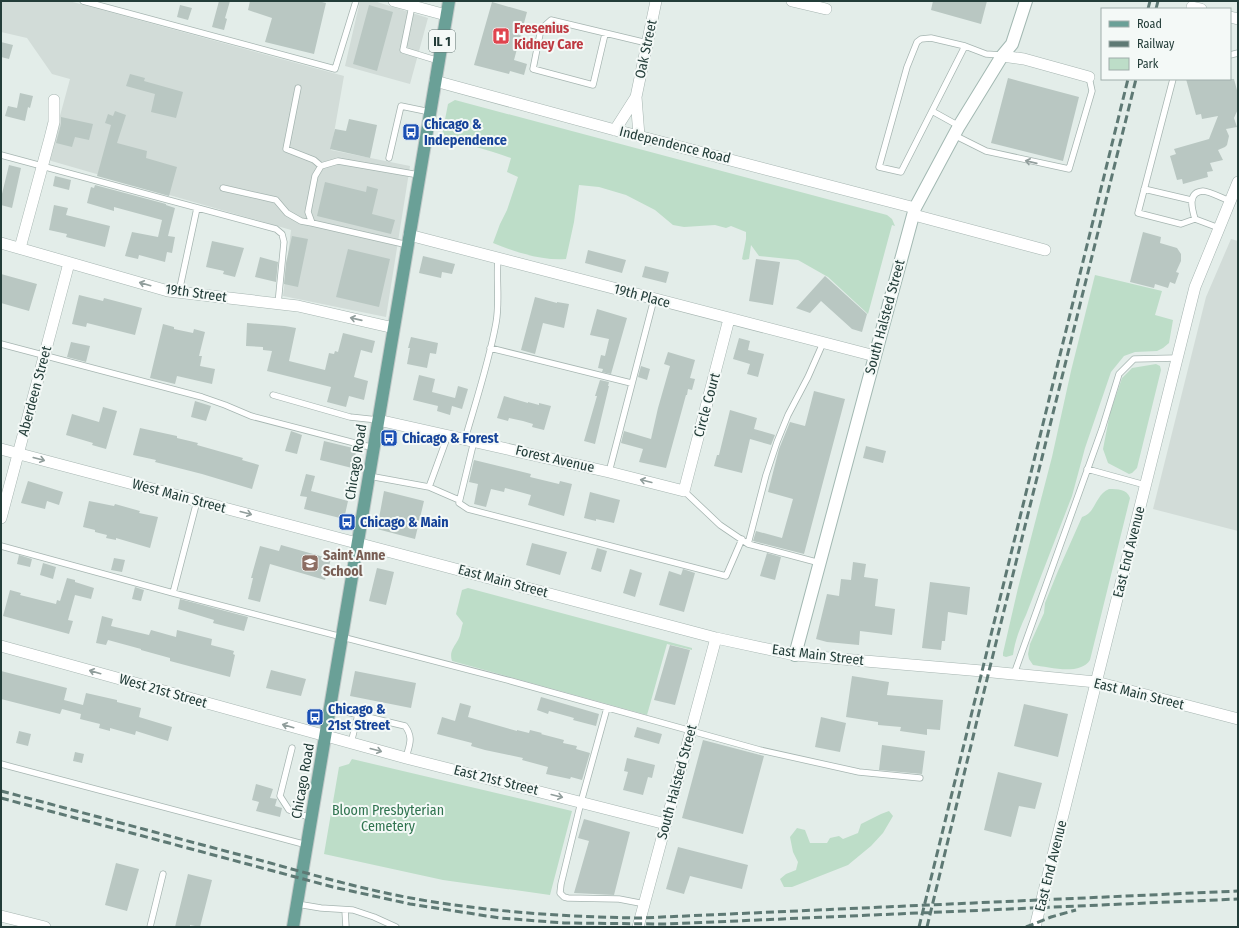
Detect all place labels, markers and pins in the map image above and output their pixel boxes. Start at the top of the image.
place label: Fresenius Kidney Care [514,20,583,53]
hospital icon: Fresenius Kidney Care [491,26,511,46]
place label: Chicago & Independence [424,116,507,149]
bus stop icon: Chicago & Independence [401,122,421,142]
bus stop icon: Chicago & Forest [379,428,399,448]
place label: Chicago & Forest [402,430,500,447]
bus stop icon: Chicago & Main [337,512,357,532]
place label: Chicago & Main [360,514,449,531]
place label: Saint Anne School [323,547,385,580]
school or university icon: Saint Anne School [300,553,320,573]
place label: Chicago & 21st Street [327,701,391,734]
bus stop icon: Chicago & 21st Street [305,707,325,727]

